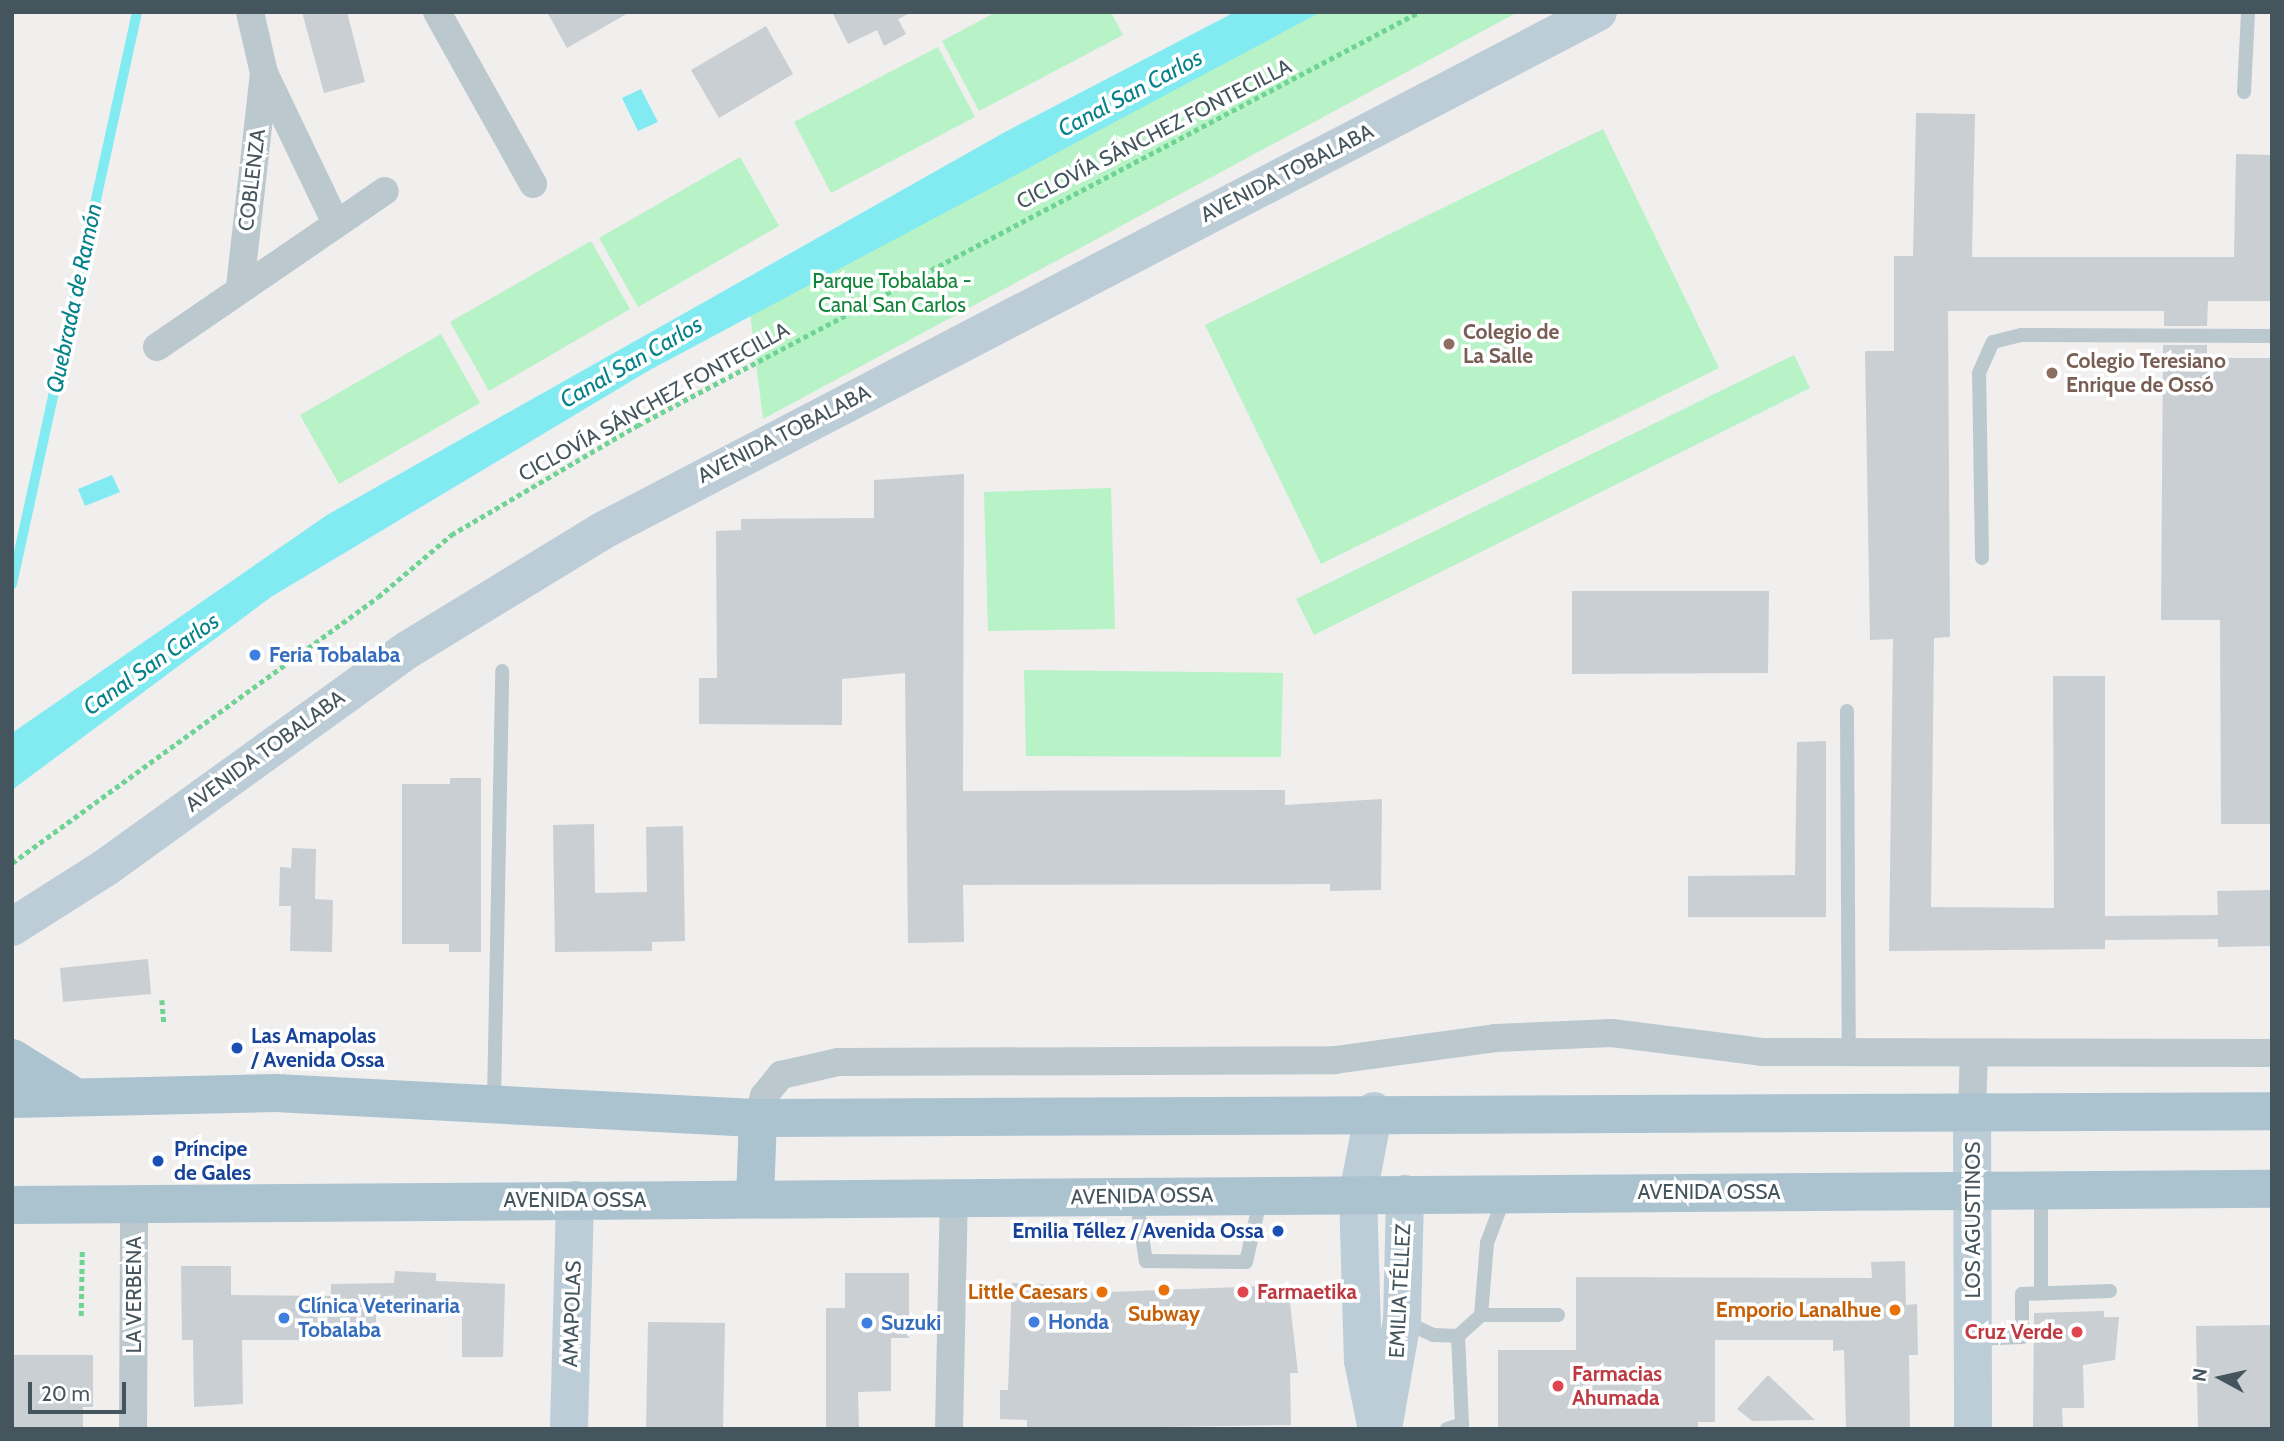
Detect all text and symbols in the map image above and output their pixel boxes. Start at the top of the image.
water label: Canal San Carlos [1053,43,1207,143]
street label: CICLOVÍA SÁNCHEZ FONTECILLA [1012,53,1296,215]
street label: AVENIDA TOBALABA [1196,119,1378,227]
street label: COBLENZA [233,127,271,233]
water label: Quebrada de Ramón [40,201,108,395]
park label: Parque Tobalaba - Canal San Carlos [812,268,972,318]
water label: Canal San Carlos [555,310,707,414]
street label: CICLOVÍA SÁNCHEZ FONTECILLA [514,317,794,487]
place label: Colegio de La Salle [1463,319,1559,369]
marker: Colegio de La Salle [1441,336,1457,352]
place label: Colegio Teresiano Enrique de Ossó [2066,348,2226,398]
marker: Colegio Teresiano Enrique de Ossó [2044,365,2060,381]
street label: AVENIDA TOBALABA [693,380,875,488]
water label: Canal San Carlos [78,607,224,721]
place label: Feria Tobalaba [269,642,400,668]
marker: Feria Tobalaba [247,647,263,663]
street label: AVENIDA TOBALABA [181,685,349,817]
place label: Las Amapolas / Avenida Ossa [251,1023,385,1073]
marker: Las Amapolas / Avenida Ossa [229,1040,245,1056]
place label: Príncipe de Gales [174,1136,251,1186]
street label: LOS AGUSTINOS [1960,1141,1986,1299]
marker: Príncipe de Gales [148,1151,168,1171]
street label: AVENIDA OSSA [1638,1179,1780,1205]
street label: AVENIDA OSSA [1070,1182,1214,1210]
street label: AVENIDA OSSA [504,1187,646,1213]
place label: Emilia Téllez / Avenida Ossa [1012,1218,1264,1244]
marker: Emilia Téllez / Avenida Ossa [1270,1223,1286,1239]
street label: EMILIA TÉLLEZ [1384,1223,1416,1359]
street label: LA VERBENA [121,1236,147,1354]
street label: AMAPOLAS [558,1260,586,1368]
place label: Little Caesars [968,1279,1088,1305]
place label: Farmaetika [1257,1279,1357,1305]
marker: Subway [1156,1282,1172,1298]
marker: Little Caesars [1094,1284,1110,1300]
marker: Farmaetika [1235,1284,1251,1300]
place label: Clínica Veterinaria Tobalaba [298,1293,460,1343]
place label: Emporio Lanalhue [1716,1297,1881,1323]
place label: Subway [1128,1301,1200,1327]
marker: Emporio Lanalhue [1887,1302,1903,1318]
place label: Honda [1048,1309,1109,1335]
marker: Clínica Veterinaria Tobalaba [276,1310,292,1326]
place label: Suzuki [881,1310,941,1336]
marker: Honda [1026,1314,1042,1330]
marker: Suzuki [859,1315,875,1331]
place label: Cruz Verde [1965,1319,2063,1345]
marker: Cruz Verde [2069,1324,2085,1340]
north arrow [2186,1343,2256,1413]
place label: Farmacias Ahumada [1572,1361,1662,1411]
text: N [2187,1367,2212,1383]
scale bar [32,1368,130,1412]
marker: Farmacias Ahumada [1550,1378,1566,1394]
text: 20 m [41,1381,90,1406]

